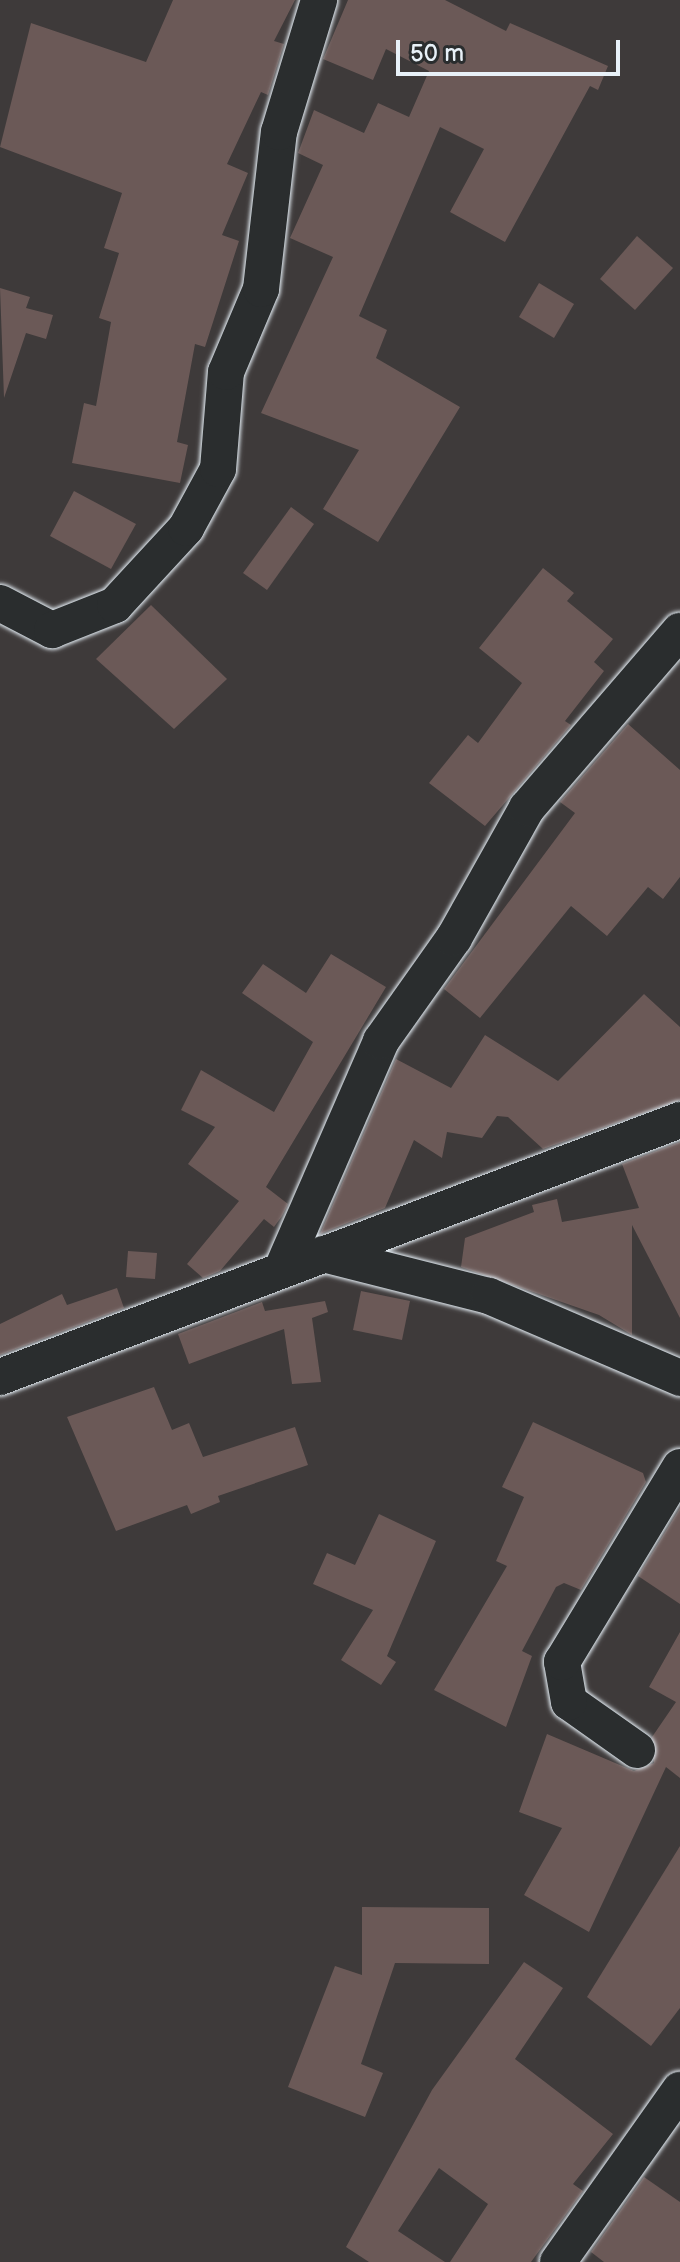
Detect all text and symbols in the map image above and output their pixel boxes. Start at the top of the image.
scale bar [400,24,624,74]
text: 50 m [410,39,464,68]

